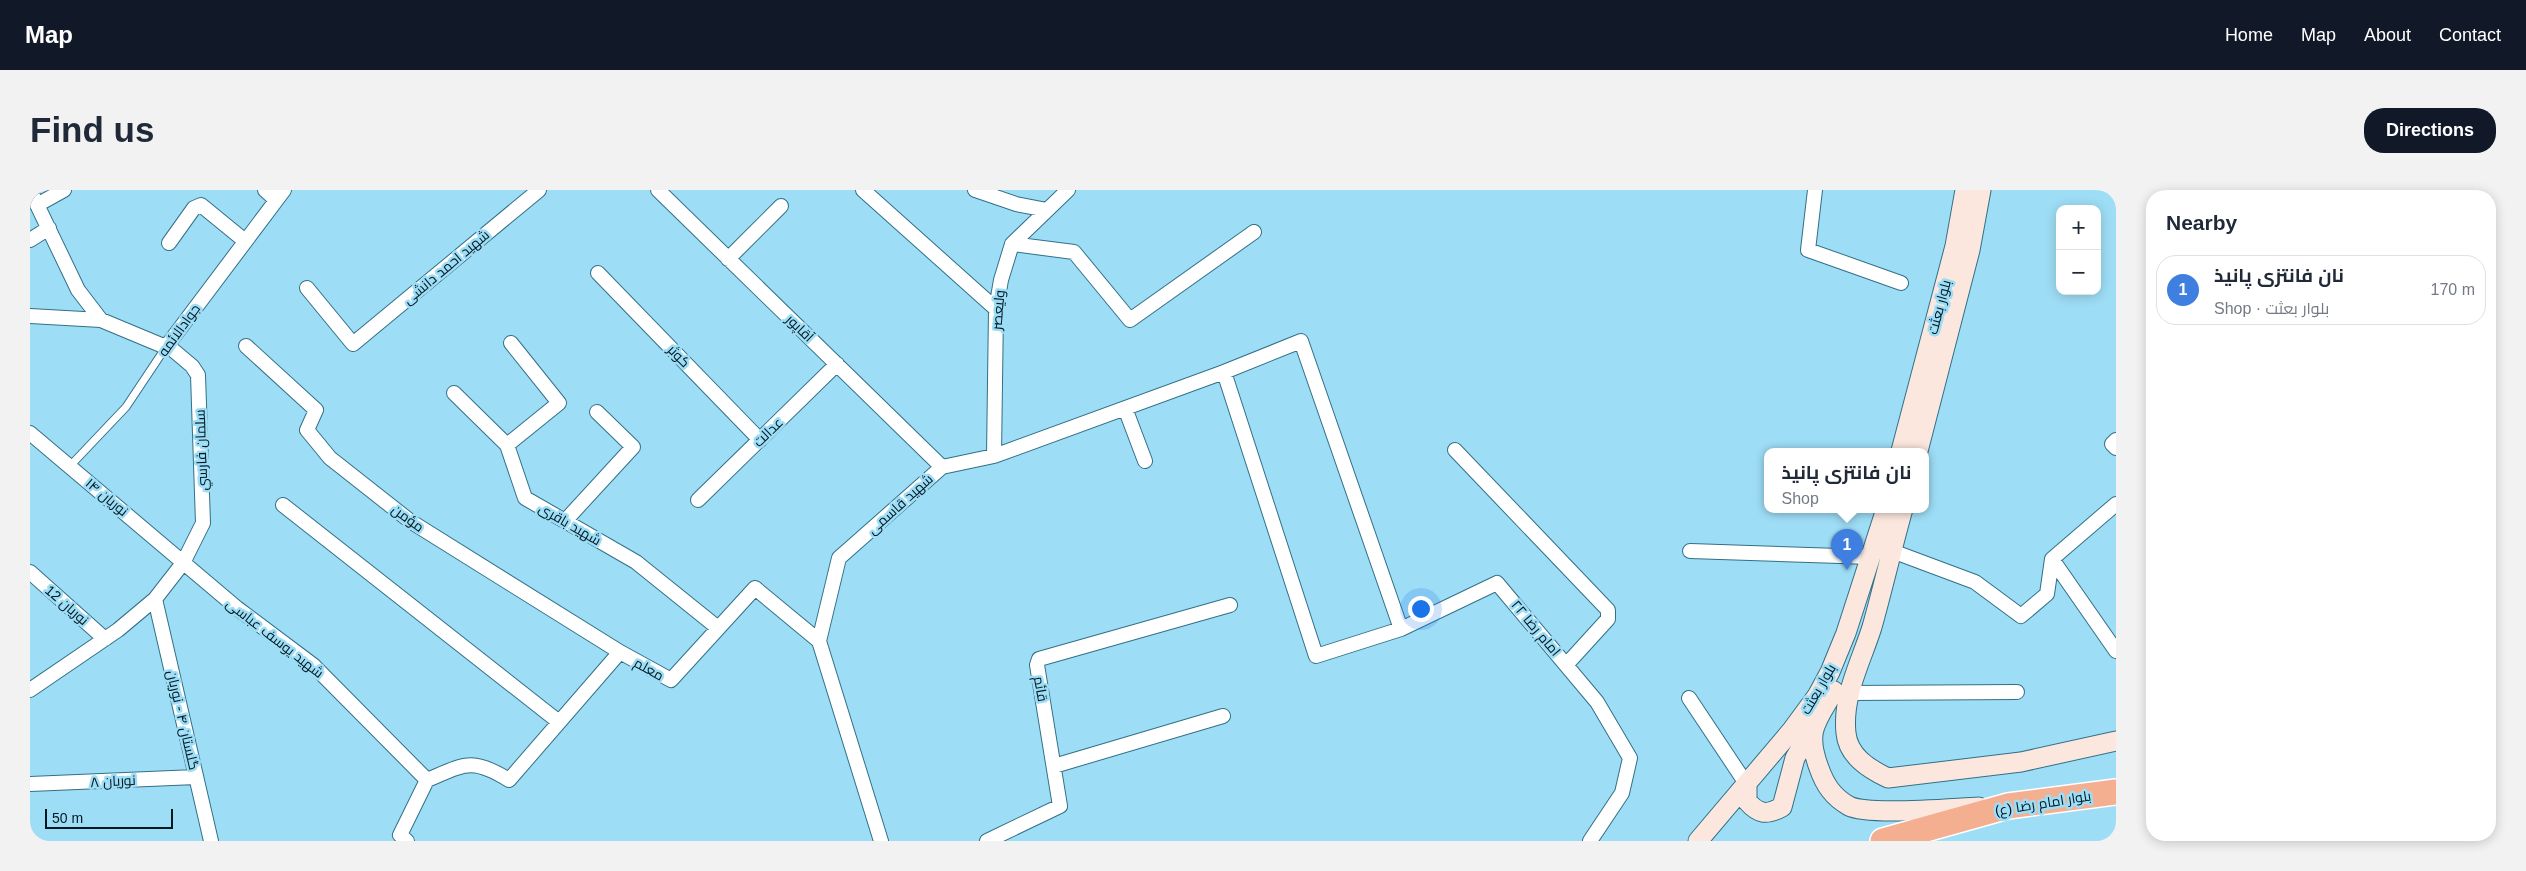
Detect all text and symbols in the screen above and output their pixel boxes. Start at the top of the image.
text: Map [25,21,73,48]
text: Home [2225,25,2273,45]
text: Map [2301,25,2336,45]
text: About [2364,25,2411,45]
text: Contact [2439,25,2501,45]
button: Directions [2364,108,2496,153]
text: Find us [30,110,154,149]
map controls [2056,205,2101,295]
button: + [2056,205,2101,250]
text: Nearby [2166,211,2237,234]
street label: شهید احمد دانشی [400,226,492,308]
button: − [2056,250,2101,295]
text: نان فانتزی پانیذ [2214,265,2344,286]
street label: بلوار بعثت [1924,278,1954,336]
text: 1 [2179,281,2187,298]
text: 170 m [2431,281,2475,298]
street label: ولیعصر [988,289,1008,332]
text: Shop · بلوار بعثت [2214,300,2329,317]
street label: جوادالائمه [155,301,203,359]
street label: آقاپور [781,310,817,346]
street label: کوثر [664,341,693,370]
street label: سلمان فارسي [192,409,213,491]
street label: عدالت [750,414,786,450]
popup [1764,448,1929,513]
text: نان فانتزی پانیذ [1782,462,1911,483]
street label: شهید قاسمی [864,471,936,537]
street label: نوریان ۱۴ [83,475,131,519]
text: Shop [1782,490,1819,507]
street label: شهید باقری [536,500,604,548]
street label: مؤمن [389,501,427,535]
pin: 1 [1831,529,1863,570]
street label: نوریان 12 [42,582,92,628]
street label: شهید یوسف عباسی [223,595,327,681]
your location [1408,596,1434,622]
street label: امام رضا ۲۲ [1507,597,1564,660]
street label: معلم [630,654,667,685]
street label: بلوار بعثت [1797,661,1839,717]
street label: گلستان ۴ - نوریان [164,669,202,771]
street label: قائم [1029,675,1051,703]
street label: نوریان ۸ [90,772,136,790]
street label: بلوار امام رضا (ع) [1994,787,2093,820]
scale bar [45,806,172,829]
text: 50 m [52,810,83,826]

